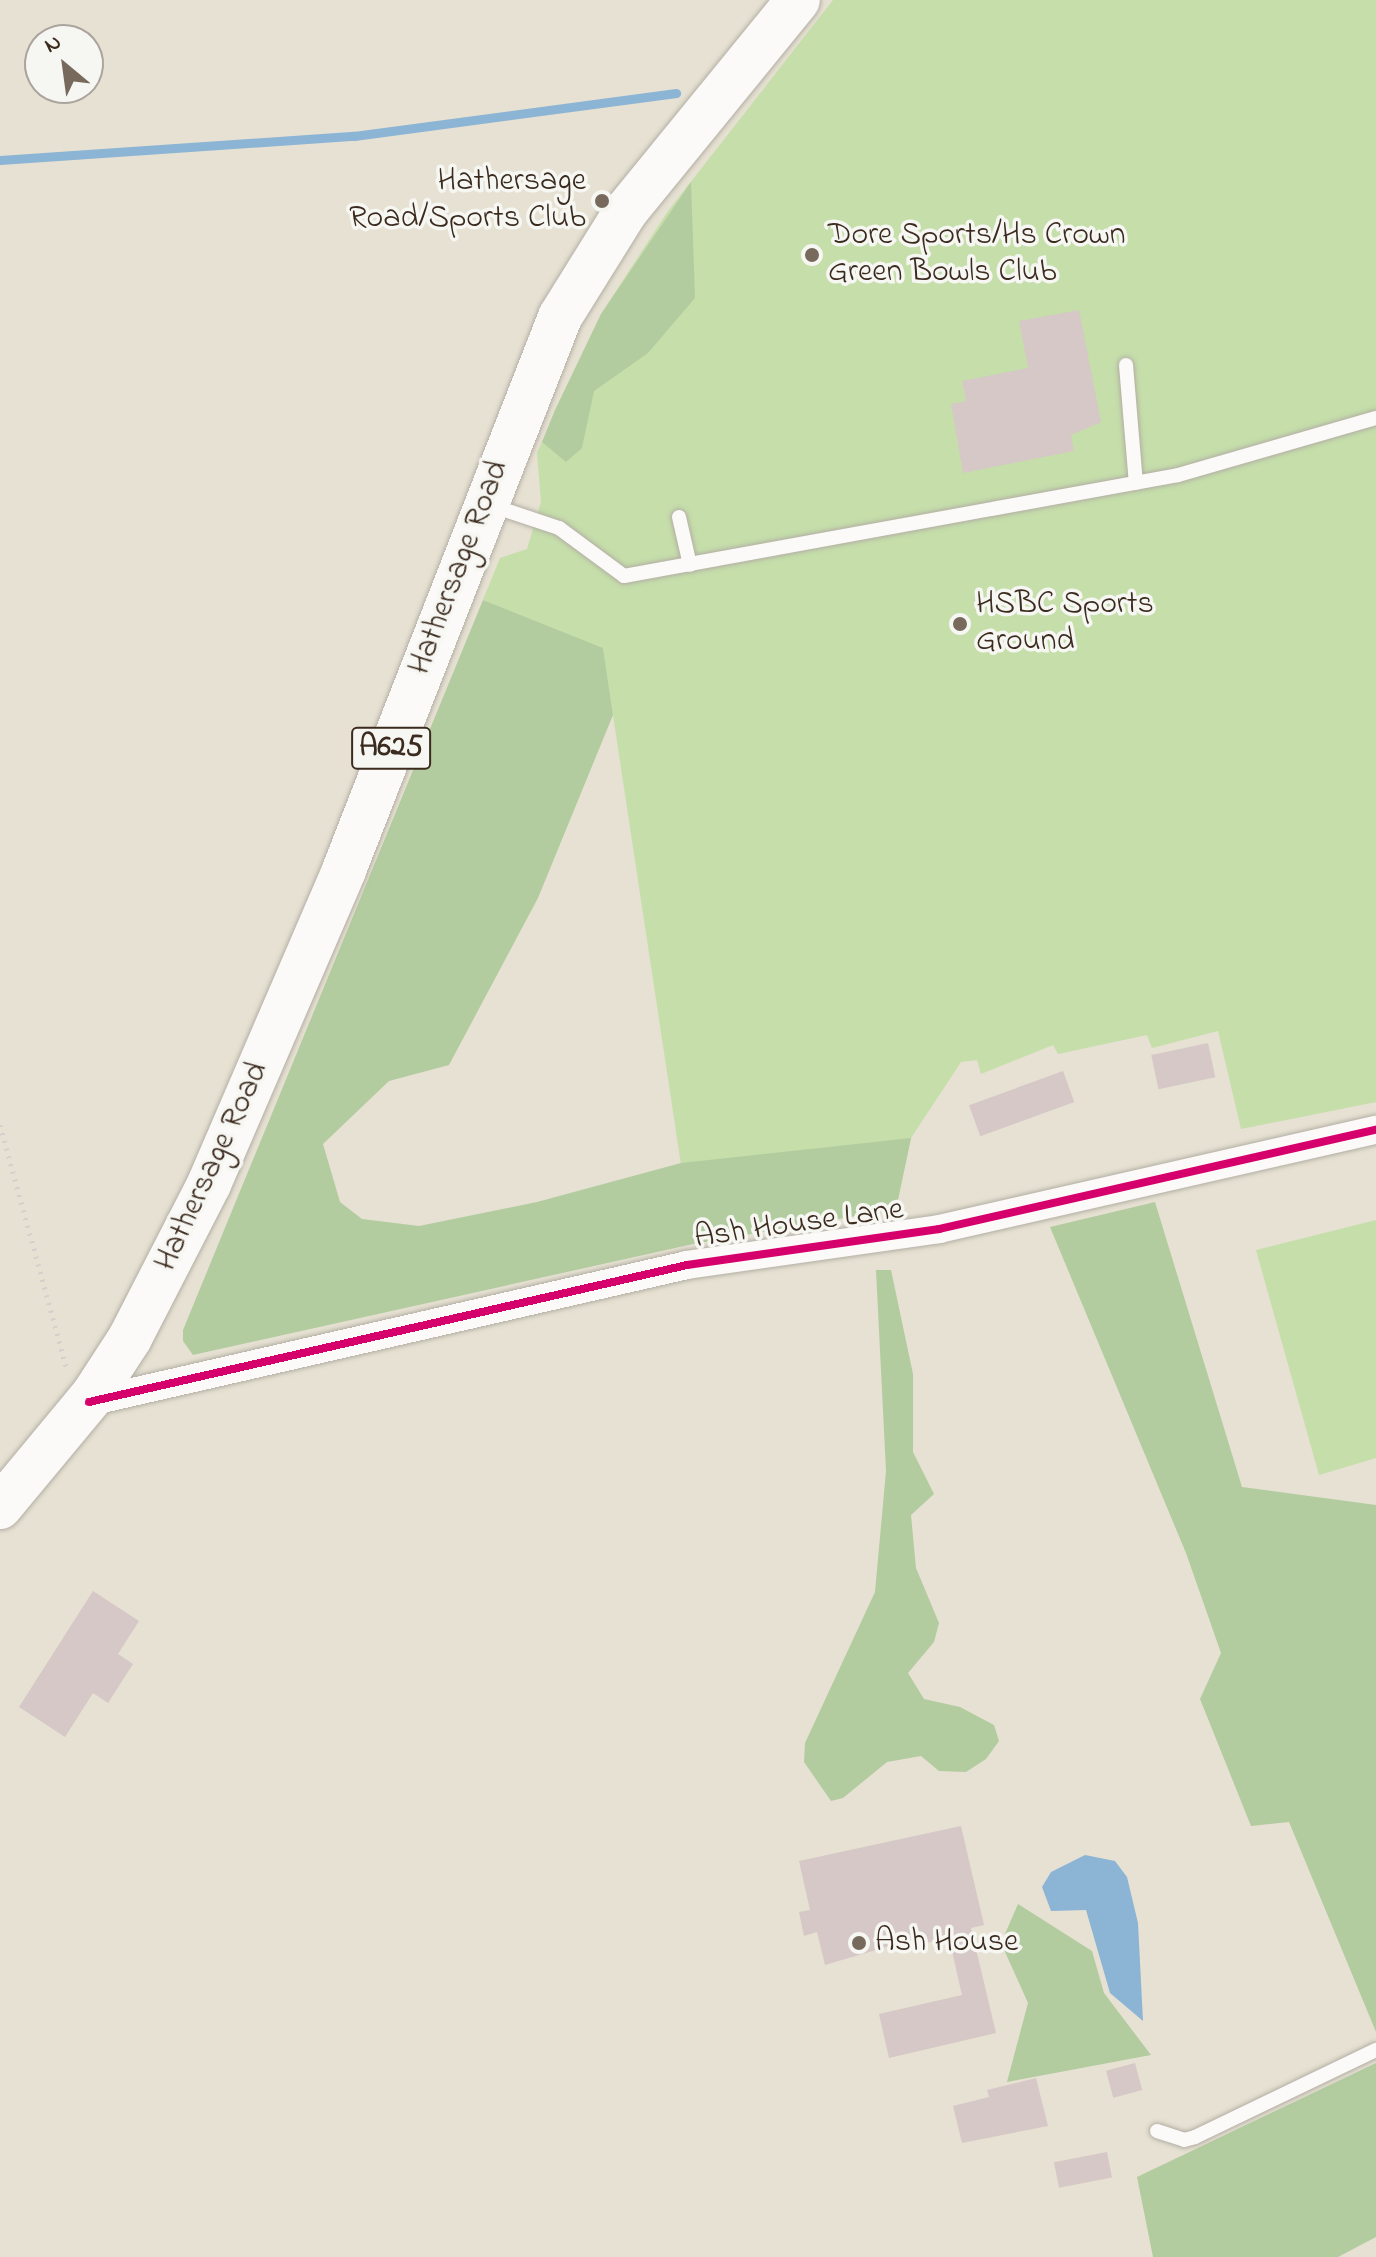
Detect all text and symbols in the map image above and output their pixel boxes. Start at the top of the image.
north arrow [24,24,104,104]
text: N [39,27,68,62]
place label: Hathersage Road/Sports Club [349,164,586,239]
marker: Hathersage Road/Sports Club [593,192,611,210]
place label: Dore Sports/Hs Crown Green Bowls Club [828,218,1126,293]
marker: Dore Sports/Hs Crown Green Bowls Club [803,246,821,264]
street label: Hathersage Road [402,456,518,680]
place label: HSBC Sports Ground [976,587,1154,662]
marker: HSBC Sports Ground [951,615,969,633]
road number: A625 [351,722,431,774]
street label: Hathersage Road [148,1056,278,1278]
street label: Ash House Lane [692,1191,906,1259]
place label: Ash House [875,1924,1018,1962]
marker: Ash House [850,1934,868,1952]

